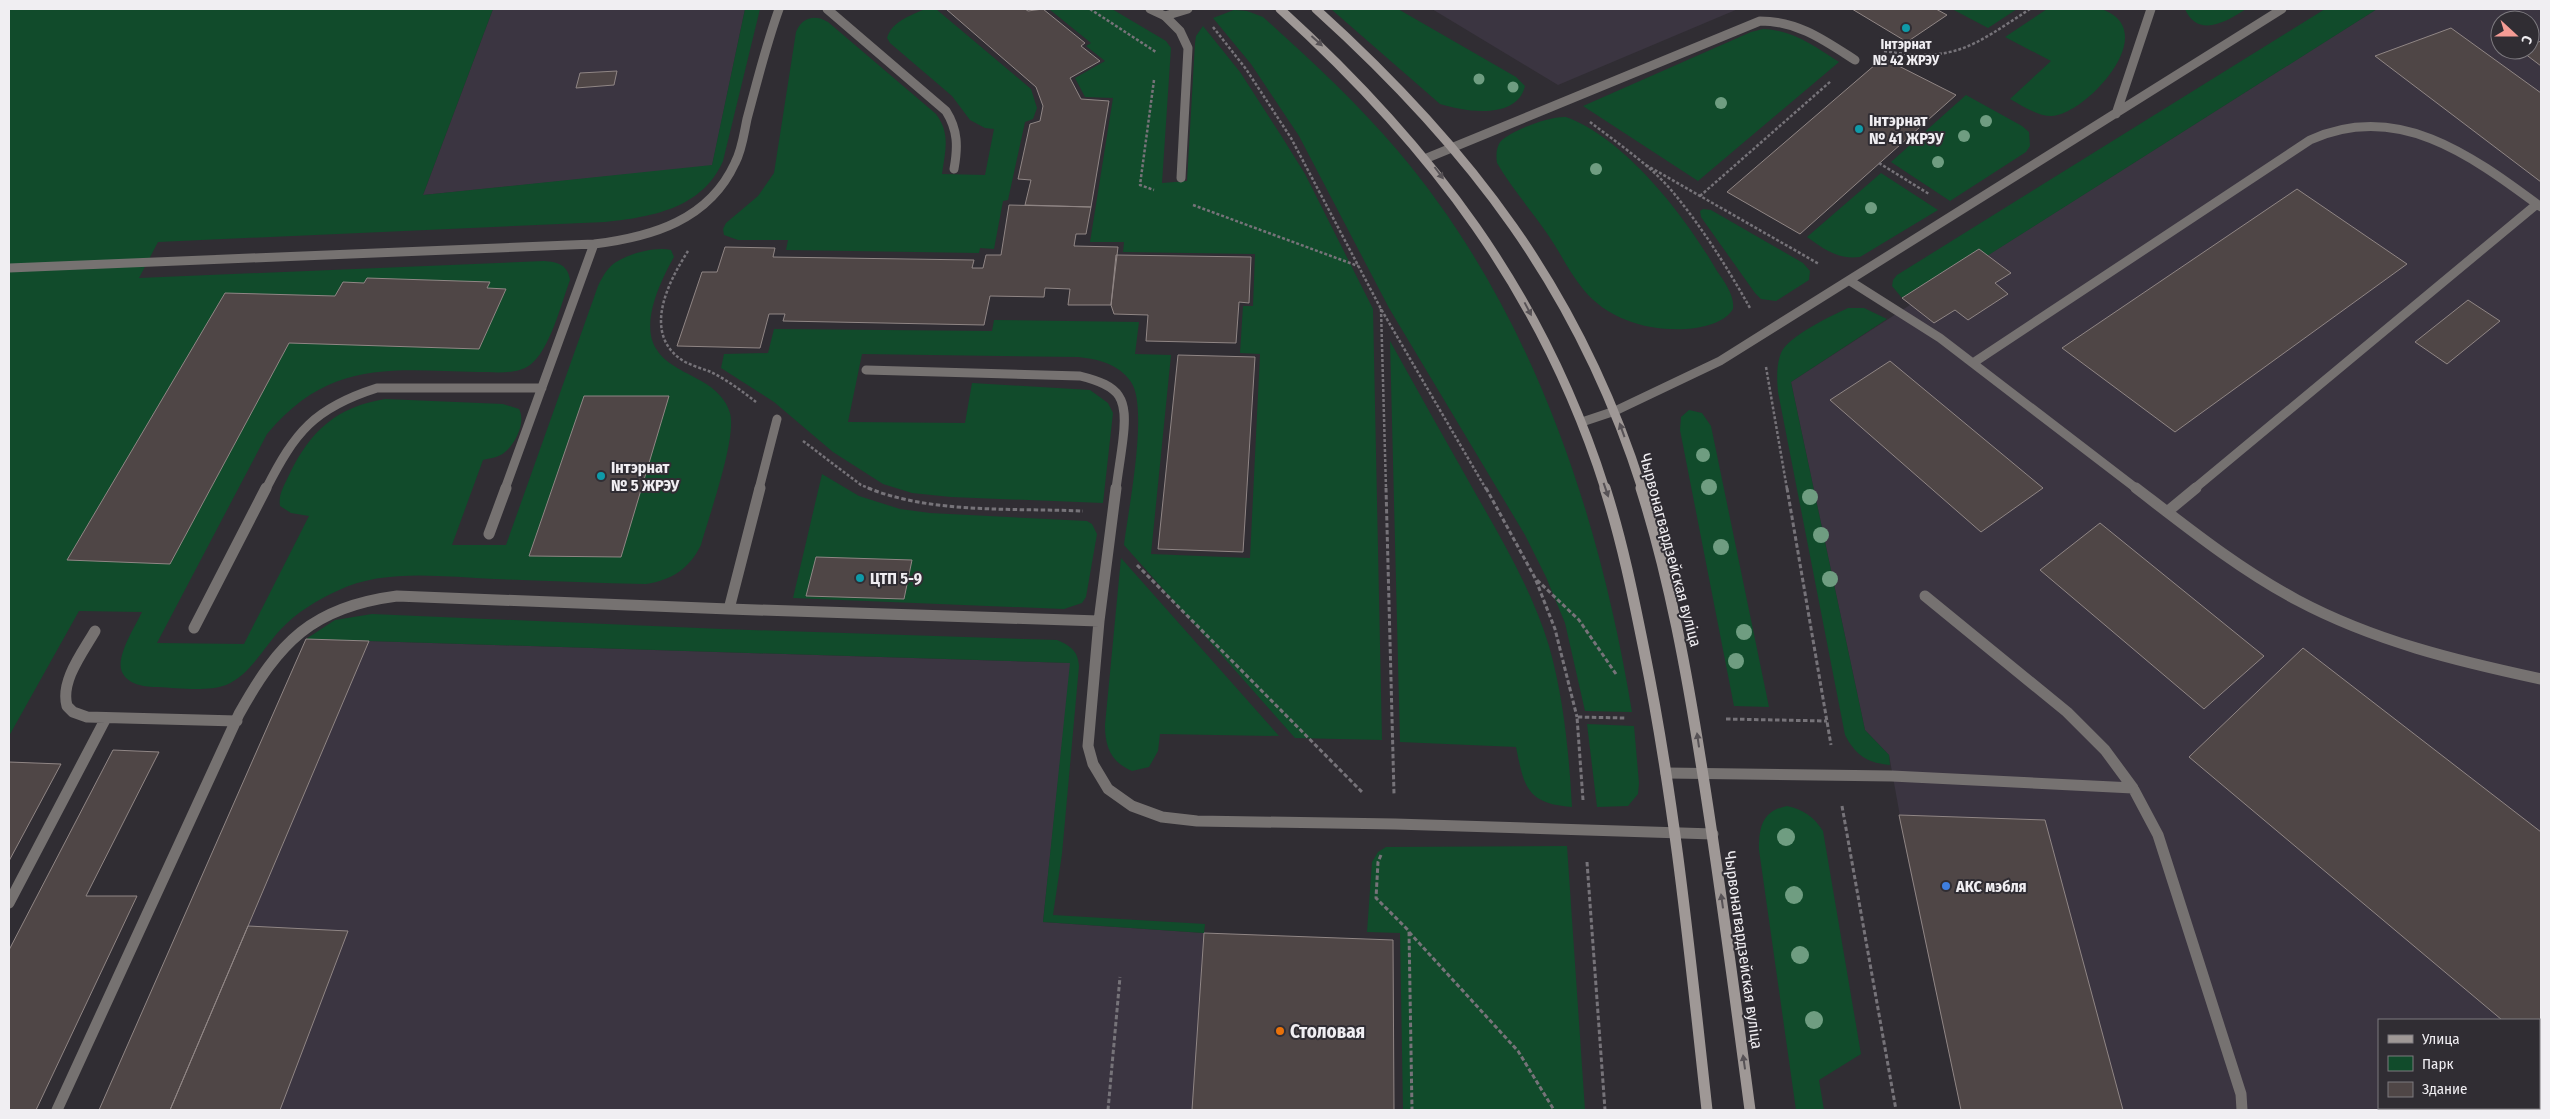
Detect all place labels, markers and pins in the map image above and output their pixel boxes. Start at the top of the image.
marker: Інтэрнат № 42 ЖРЭУ [1900,22,1912,34]
place label: Інтэрнат № 42 ЖРЭУ [1873,36,1940,69]
place label: Інтэрнат № 41 ЖРЭУ [1869,111,1944,148]
marker: Інтэрнат № 41 ЖРЭУ [1853,123,1865,135]
place label: Інтэрнат № 5 ЖРЭУ [611,458,680,495]
marker: Інтэрнат № 5 ЖРЭУ [595,470,607,482]
place label: ЦТП 5-9 [870,569,922,588]
marker: ЦТП 5-9 [854,572,866,584]
place label: АКС мэбля [1955,877,2027,896]
marker: АКС мэбля [1940,880,1952,892]
place label: Столовая [1290,1020,1365,1043]
marker: Столовая [1274,1025,1286,1037]

